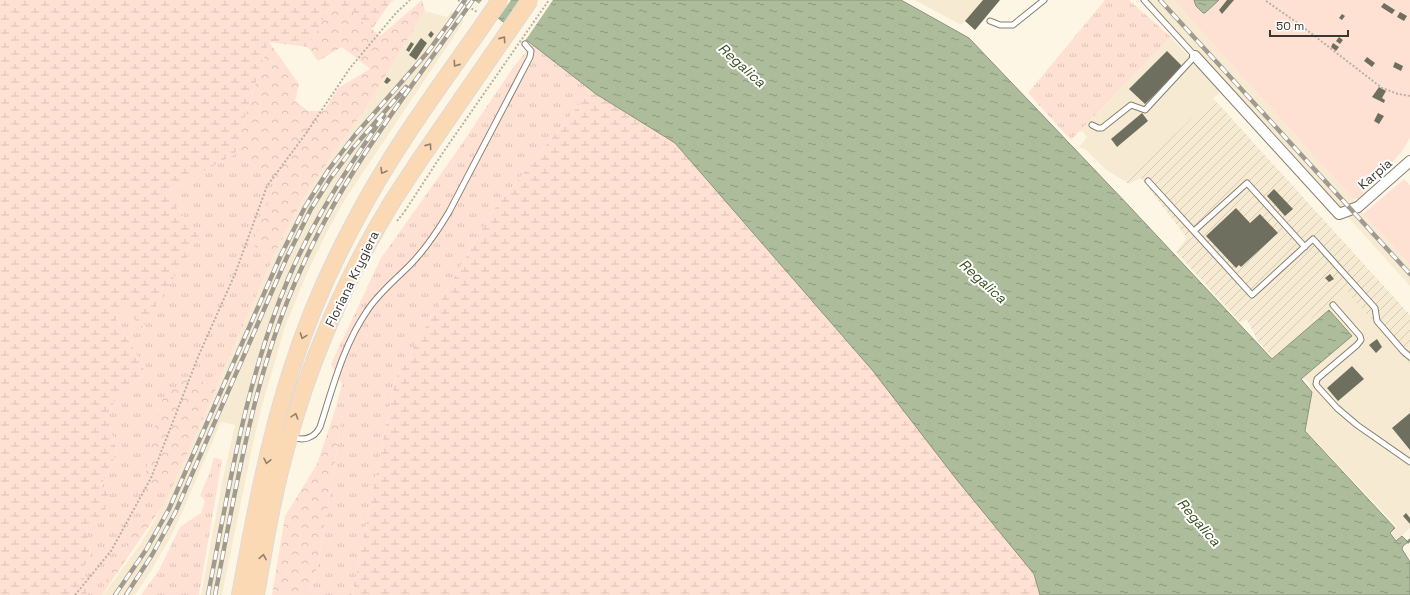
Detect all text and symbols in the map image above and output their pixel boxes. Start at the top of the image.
scale bar [1270,12,1348,38]
text: 50 m [1276,18,1304,34]
one-way arrow [498,36,506,43]
water label: Regalica [715,39,770,92]
one-way arrow [454,59,461,66]
one-way arrow [424,143,432,150]
street label: Karpia [1355,154,1396,193]
one-way arrow [380,167,388,174]
street label: Floriana Krygiera [321,228,383,330]
water label: Regalica [956,255,1011,308]
one-way arrow [300,333,308,340]
one-way arrow [290,413,299,420]
one-way arrow [263,458,271,464]
water label: Regalica [1173,494,1225,550]
one-way arrow [258,553,267,560]

